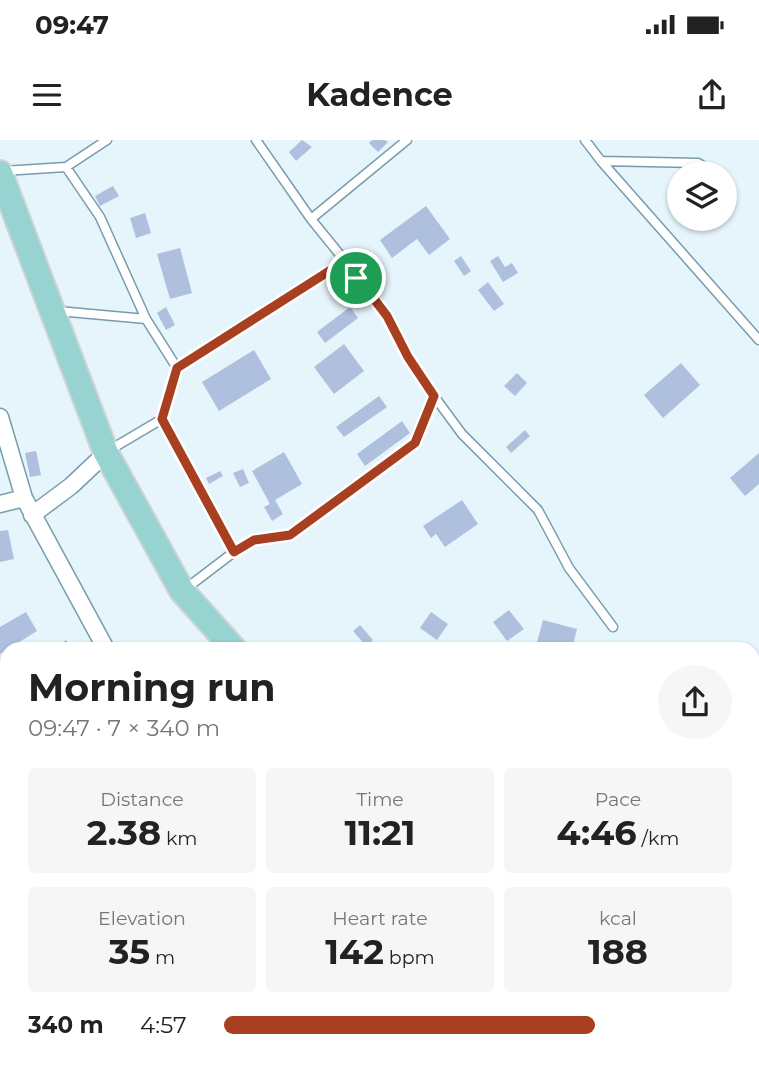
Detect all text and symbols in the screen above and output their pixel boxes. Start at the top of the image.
text: 09:47 [35,9,109,41]
text: Kadence [306,75,453,114]
icon: menu [28,76,66,114]
icon: share [693,76,731,114]
map controls [667,161,737,231]
button: layers [667,161,737,231]
pin [326,248,386,308]
icon: arrive [337,259,375,297]
text: Morning run [28,664,276,711]
button: share [658,665,732,739]
text: 09:47 · 7 × 340 m [28,714,220,742]
text: Distance [100,788,184,811]
text: Time [356,788,404,811]
text: Pace [595,788,641,811]
text: 2.38 [87,811,161,854]
text: 11:21 [345,811,415,854]
text: 4:46 [557,811,637,854]
text: km [161,827,197,850]
text: /km [637,827,679,850]
text: Elevation [98,907,186,930]
text: Heart rate [332,907,428,930]
text: kcal [599,907,637,930]
text: 35 [109,930,150,973]
text: 142 [325,930,384,973]
text: 188 [588,930,648,973]
text: m [150,946,175,969]
text: bpm [384,946,435,969]
text: 340 m [28,1011,104,1039]
text: 4:57 [140,1011,186,1039]

